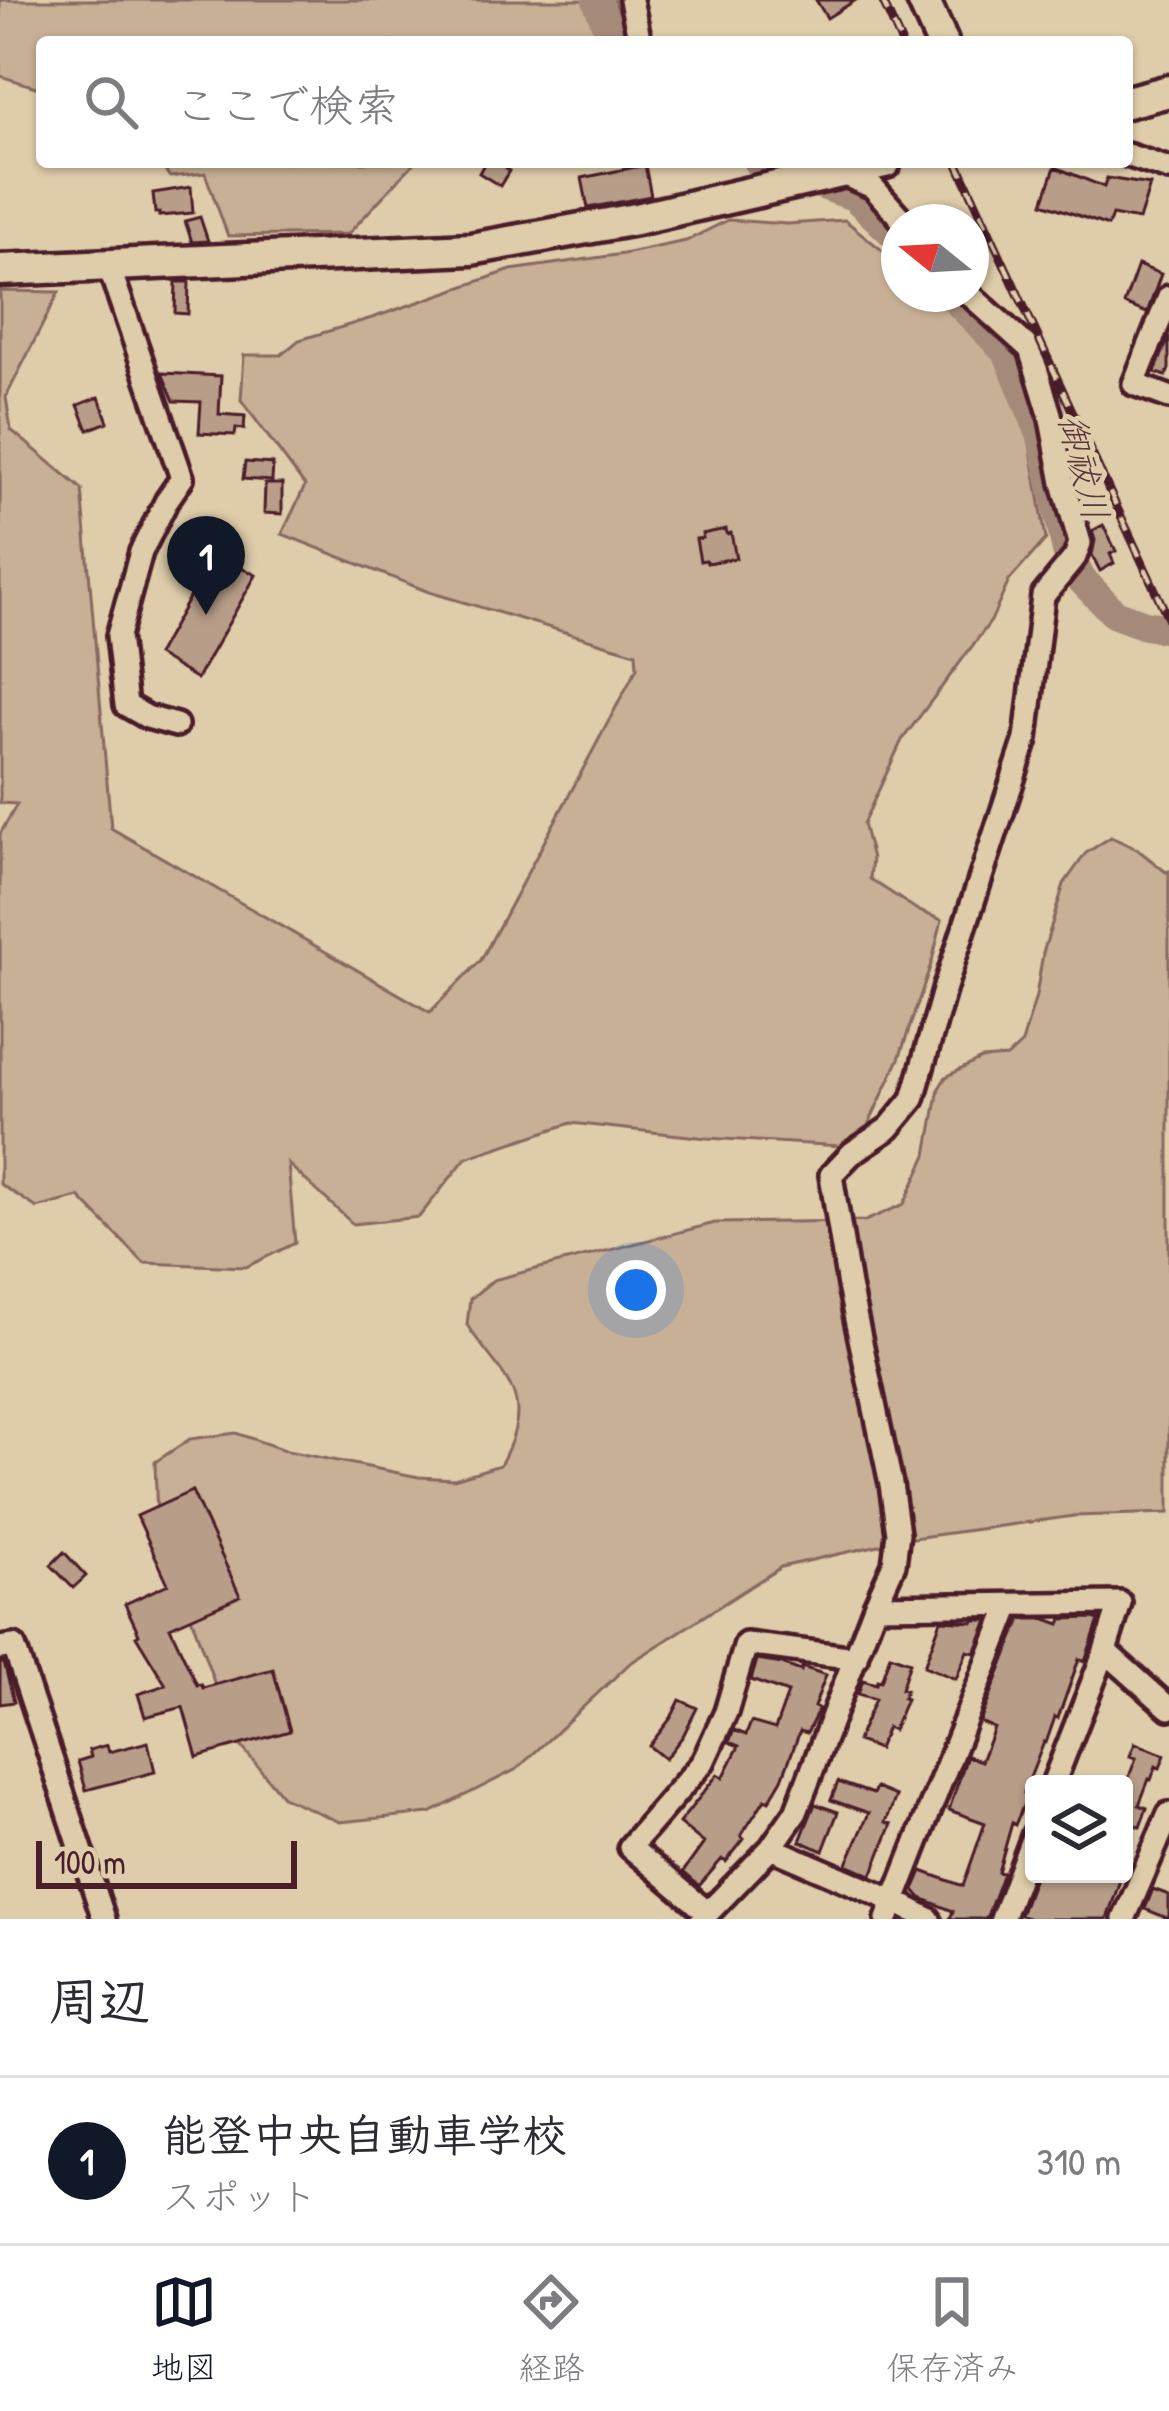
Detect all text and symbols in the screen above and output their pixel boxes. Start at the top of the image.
search box [36,36,1133,168]
icon: search [78,69,144,135]
text: ここで検索 [174,74,399,135]
north arrow [881,204,989,312]
water label: 御祓川 [1048,409,1122,525]
pin: 1 [167,516,245,615]
your location [606,1260,666,1320]
map controls [1025,1775,1133,1883]
button: layers [1025,1775,1133,1883]
scale bar [36,1835,297,1888]
text: 100 m [54,1840,126,1884]
text: 周辺 [48,1966,150,2035]
text: 能登中央自動車学校 [162,2104,567,2165]
text: 1 [80,2134,94,2187]
text: 310 m [1036,2134,1121,2187]
text: スポット [162,2169,318,2222]
tab: 地図 [151,2269,217,2389]
tab: 経路 [518,2269,584,2389]
tab: 保存済み [886,2269,1018,2389]

